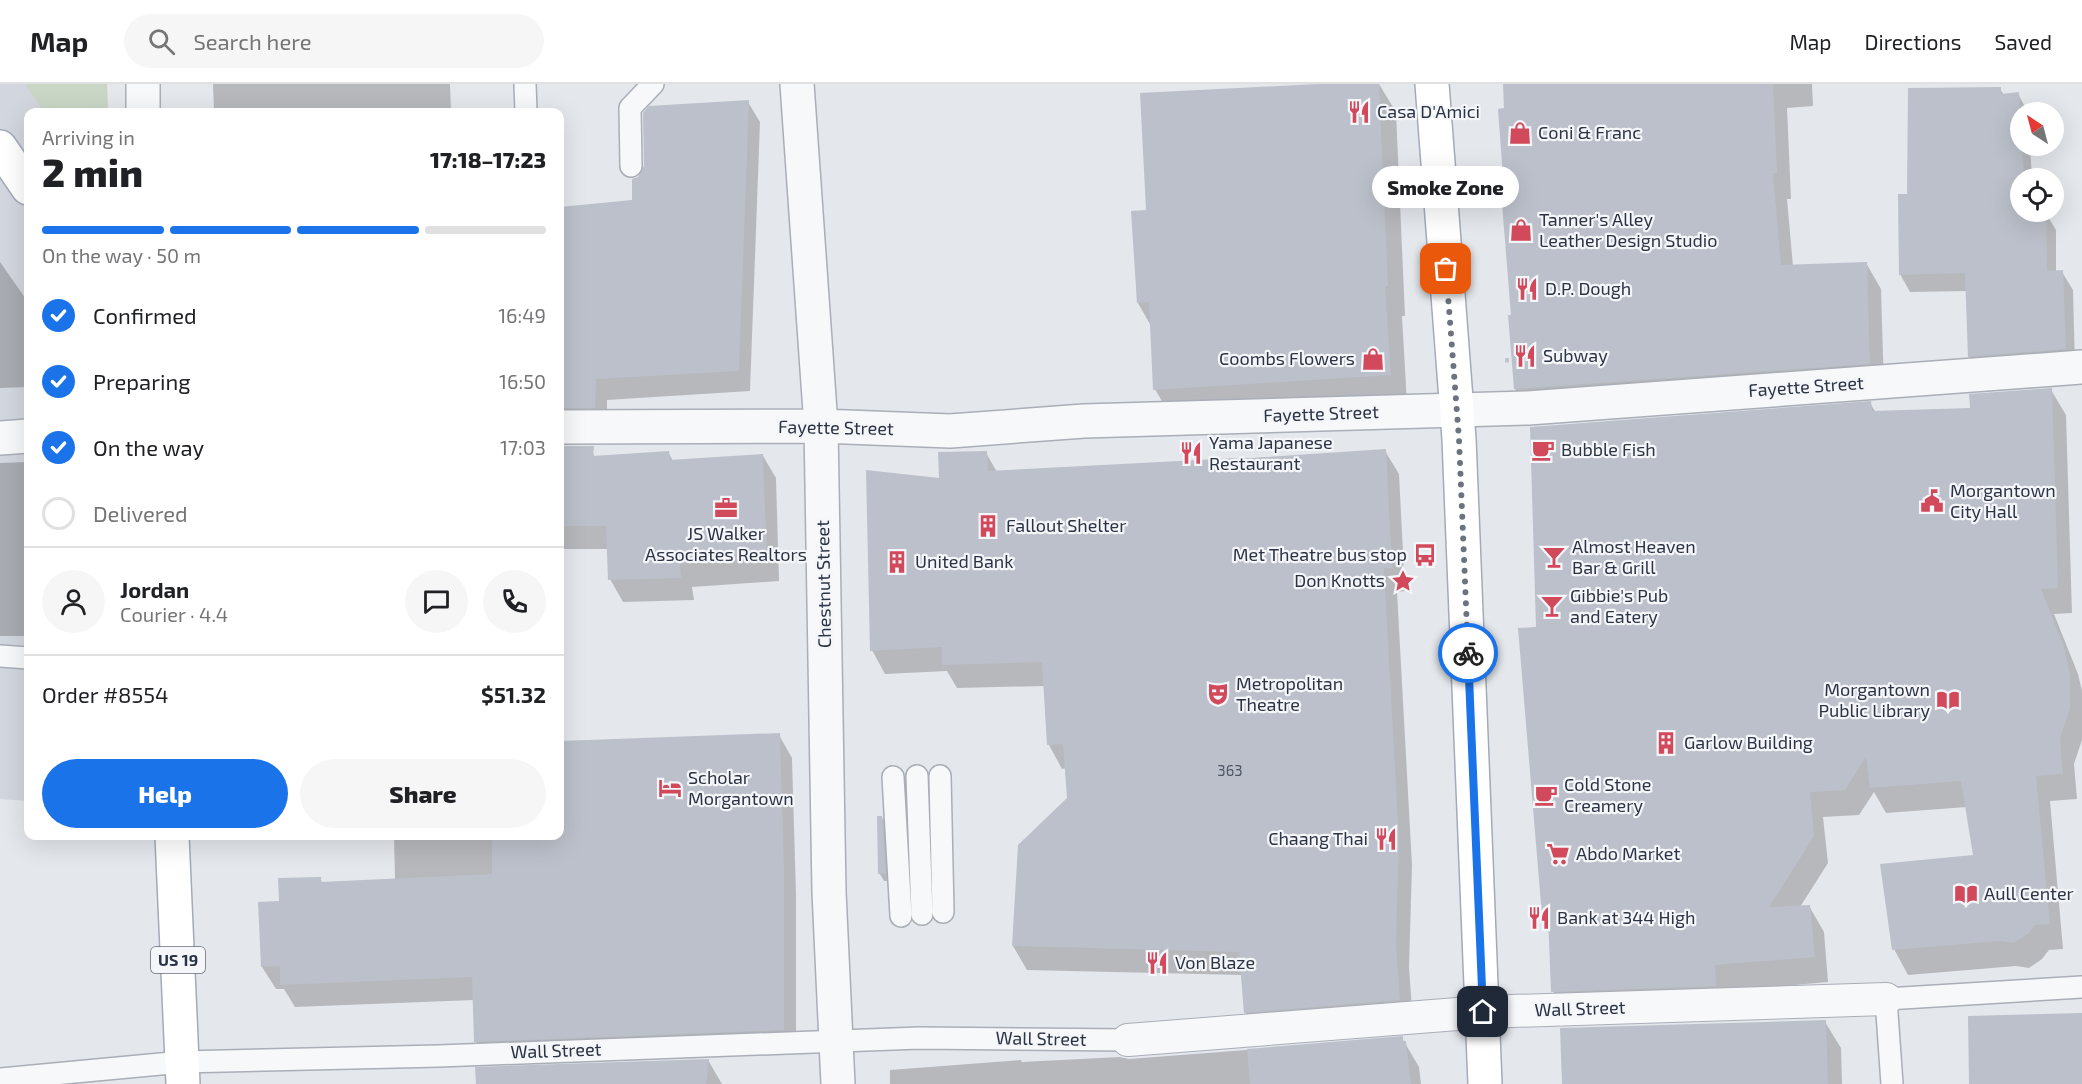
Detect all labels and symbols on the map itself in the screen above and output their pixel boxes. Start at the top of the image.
restaurant icon: Casa D'Amici [1346,99,1372,125]
place label: Casa D'Amici [1377,100,1480,122]
north arrow [2010,102,2064,156]
shop icon: Coni & Franc [1507,120,1533,146]
place label: Coni & Franc [1538,121,1641,143]
callout: Smoke Zone [1372,167,1520,209]
place label: Tanner's Alley Leather Design Studio [1539,208,1717,251]
shop icon: Tanner's Alley Leather Design Studio [1508,217,1534,243]
pin [1420,243,1471,294]
restaurant icon: D.P. Dough [1514,276,1540,302]
place label: D.P. Dough [1545,277,1631,299]
restaurant icon: Subway [1512,343,1538,369]
place label: Subway [1543,344,1608,366]
shop icon: Coombs Flowers [1360,346,1386,372]
place label: Coombs Flowers [1219,347,1355,369]
street label: Fayette Street [1747,371,1865,401]
street label: Fayette Street [1263,400,1379,426]
street label: Fayette Street [778,415,894,439]
place label: Yama Japanese Restaurant [1209,431,1333,474]
cafe icon: Bubble Fish [1530,437,1556,463]
place label: Bubble Fish [1561,438,1656,460]
restaurant icon: Yama Japanese Restaurant [1178,440,1204,466]
place label: Morgantown City Hall [1950,479,2056,522]
public building icon: Morgantown City Hall [1919,488,1945,514]
office icon: JS Walker Associates Realtors [713,495,739,521]
building icon: Fallout Shelter [975,513,1001,539]
place label: Fallout Shelter [1006,514,1126,536]
street label: Chestnut Street [811,520,835,648]
place label: JS Walker Associates Realtors [645,522,807,565]
place label: Almost Heaven Bar & Grill [1572,535,1696,578]
bus stop icon: Met Theatre bus stop [1412,542,1438,568]
place label: Met Theatre bus stop [1233,543,1407,565]
bar icon: Almost Heaven Bar & Grill [1541,544,1567,570]
building icon: United Bank [884,549,910,575]
place label: United Bank [915,550,1013,572]
place icon: Don Knotts [1390,568,1416,594]
place label: Don Knotts [1294,569,1385,591]
place label: Gibbie's Pub and Eatery [1570,584,1668,627]
bar icon: Gibbie's Pub and Eatery [1539,593,1565,619]
courier [1438,623,1498,683]
place label: Metropolitan Theatre [1236,672,1343,715]
place label: Morgantown Public Library [1818,678,1930,721]
theatre icon: Metropolitan Theatre [1205,681,1231,707]
library icon: Morgantown Public Library [1935,687,1961,713]
building icon: Garlow Building [1653,730,1679,756]
place label: Garlow Building [1684,731,1813,753]
house number: 363 [1217,761,1243,779]
place label: Scholar Morgantown [688,766,794,809]
place label: Cold Stone Creamery [1564,773,1651,816]
hotel icon: Scholar Morgantown [657,775,683,801]
cafe icon: Cold Stone Creamery [1533,782,1559,808]
restaurant icon: Chaang Thai [1373,826,1399,852]
place label: Chaang Thai [1268,827,1368,849]
supermarket icon: Abdo Market [1545,841,1571,867]
place label: Abdo Market [1576,842,1680,864]
library icon: Aull Center [1953,881,1979,907]
place label: Aull Center [1984,882,2074,904]
restaurant icon: Bank at 344 High [1526,905,1552,931]
place label: Bank at 344 High [1557,906,1695,928]
road number: US 19 [151,947,205,973]
restaurant icon: Von Blaze [1144,950,1170,976]
place label: Von Blaze [1175,951,1255,973]
pin [1457,986,1508,1037]
street label: Wall Street [1534,995,1626,1021]
street label: Wall Street [995,1026,1087,1050]
street label: Wall Street [510,1037,602,1063]

